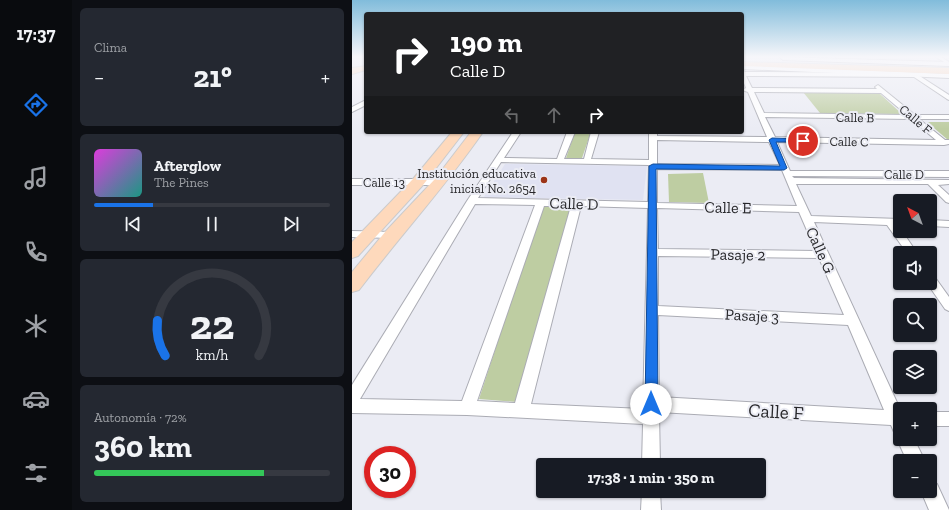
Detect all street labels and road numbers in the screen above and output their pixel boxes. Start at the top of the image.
street label: Calle F [896,101,935,137]
street label: Calle B [836,110,875,125]
street label: Calle C [829,134,869,149]
street label: Calle D [884,167,924,182]
street label: Calle 13 [363,175,405,190]
street label: Calle D [549,193,599,214]
street label: Calle E [704,198,752,217]
street label: Calle G [802,224,839,276]
street label: Pasaje 2 [710,245,766,264]
street label: Pasaje 3 [724,305,780,326]
street label: Calle F [748,399,805,424]

